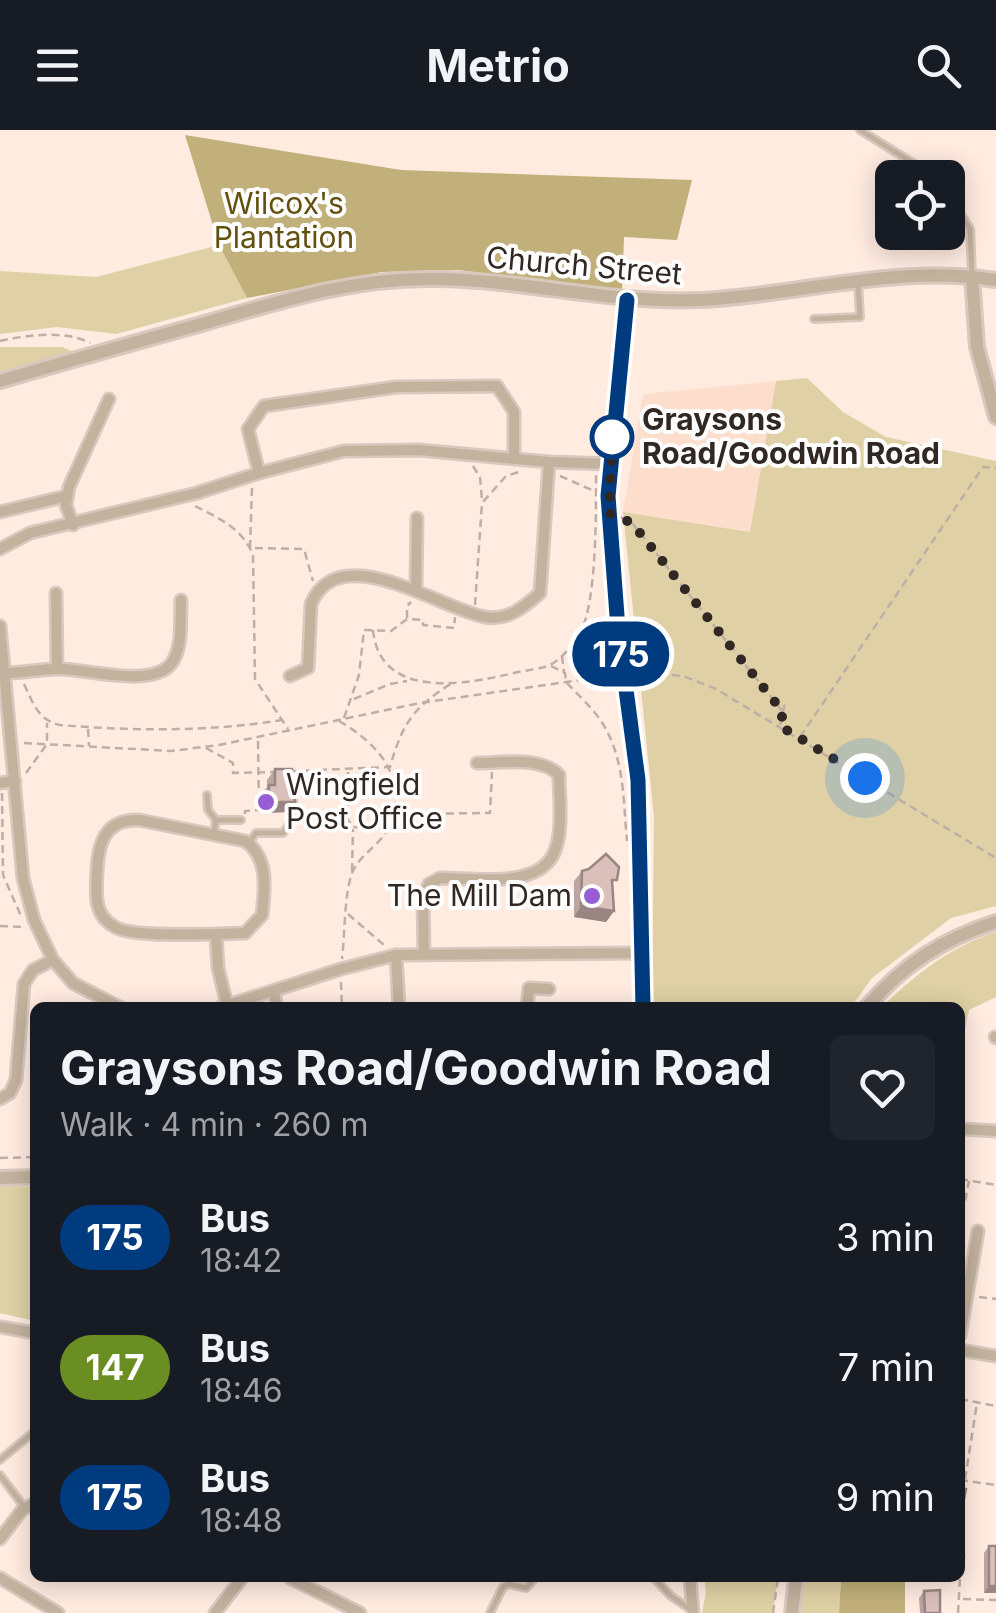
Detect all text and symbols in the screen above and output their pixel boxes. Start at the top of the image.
icon: menu [30,38,85,93]
text: Metrio [426,38,570,93]
icon: search [911,38,966,93]
map controls [875,160,965,250]
button: locate [875,160,965,250]
park label: Wilcox's Plantation [214,185,354,255]
street label: Church Street [485,239,684,291]
place label: Graysons Road/Goodwin Road [642,401,940,471]
marker: Graysons Road/Goodwin Road [591,416,633,458]
line badge: 175 [564,622,678,686]
text: 175 [592,633,650,675]
your location [840,753,890,803]
place label: Wingfield Post Office [286,766,443,836]
marker: Wingfield Post Office [255,791,277,813]
place label: The Mill Dam [387,877,572,913]
marker: The Mill Dam [581,885,603,907]
button: heart [830,1035,935,1140]
text: Graysons Road/Goodwin Road [60,1038,772,1097]
text: Walk · 4 min · 260 m [60,1105,369,1144]
text: Bus [200,1195,270,1241]
text: 3 min [836,1214,935,1260]
text: 175 [86,1216,144,1258]
text: 18:42 [200,1241,282,1280]
text: Bus [200,1325,270,1371]
text: 7 min [838,1344,935,1390]
text: 147 [85,1346,145,1388]
text: 18:46 [200,1371,283,1410]
text: Bus [200,1455,270,1501]
text: 9 min [836,1474,935,1520]
text: 175 [86,1476,144,1518]
text: 18:48 [200,1501,283,1540]

